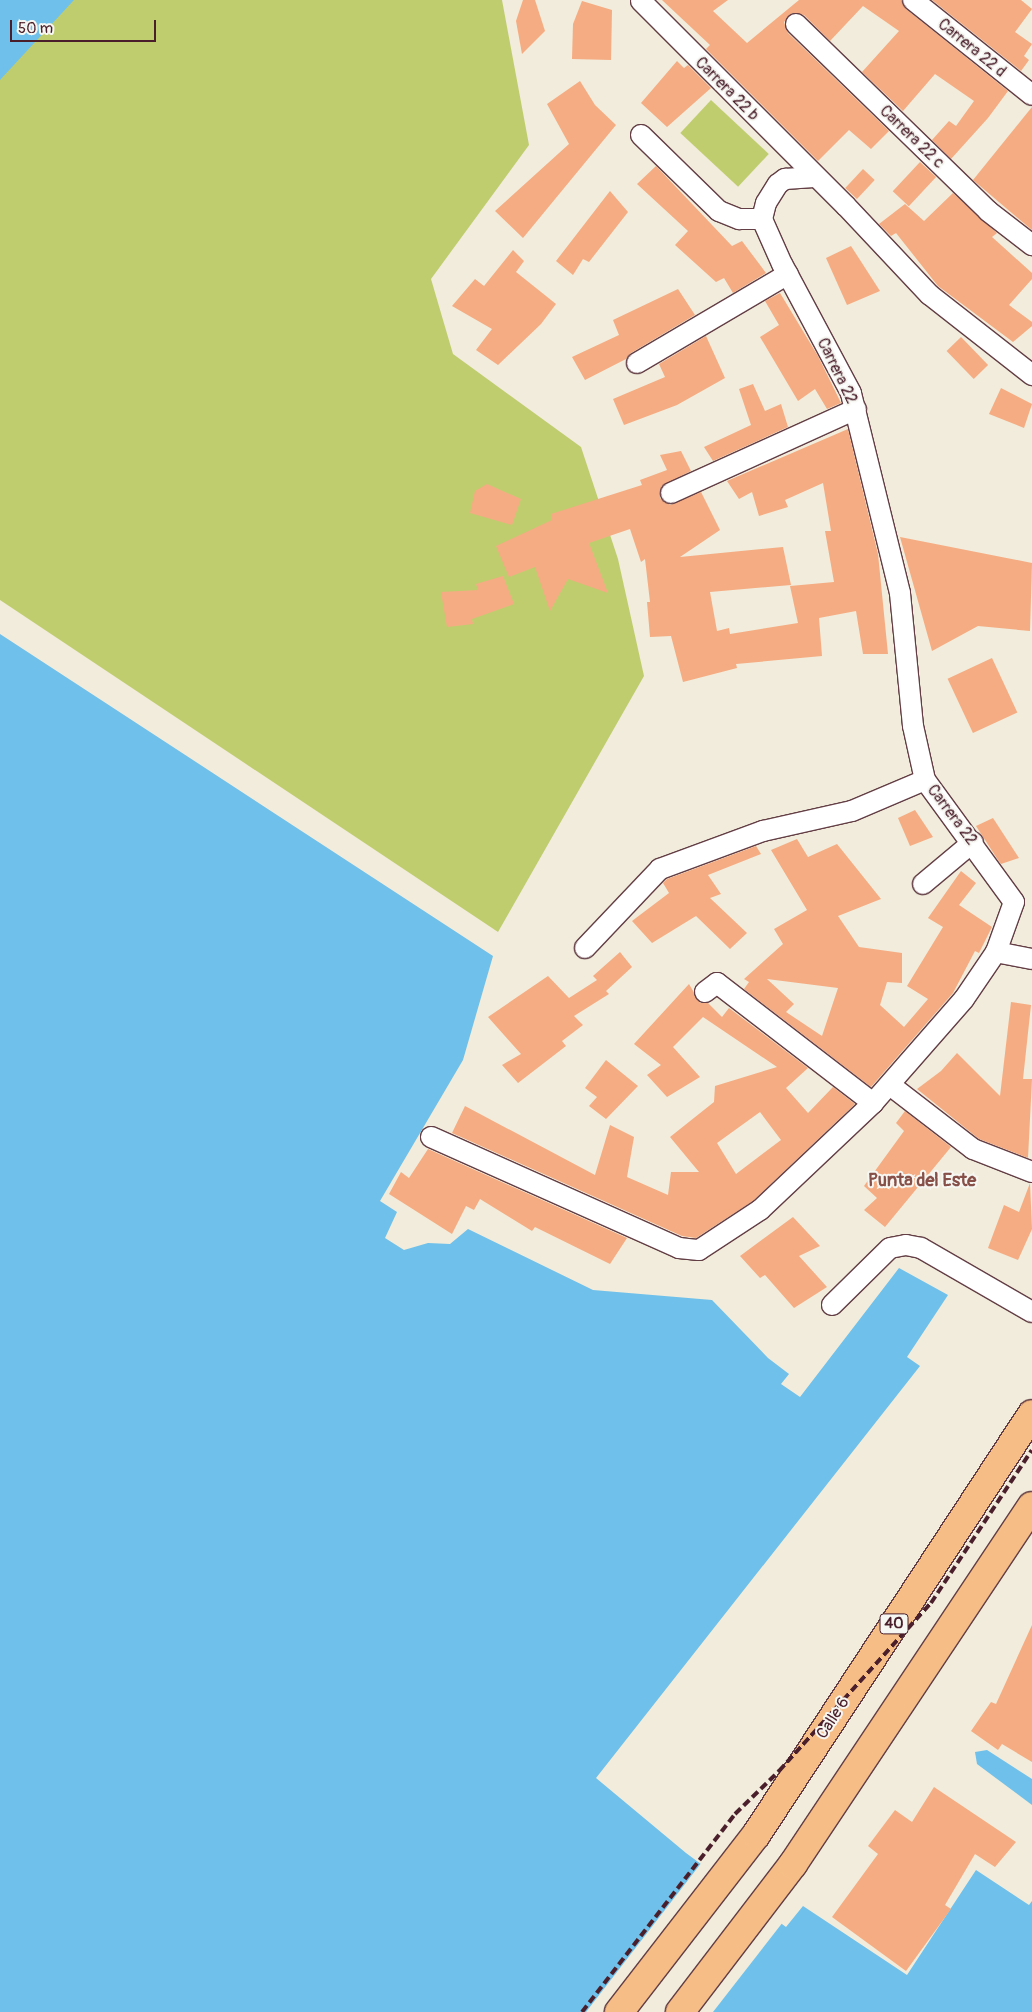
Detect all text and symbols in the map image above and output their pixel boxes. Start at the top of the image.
scale bar [12,10,159,42]
street label: Carrera 22 d [934,15,1010,81]
text: 50 m [18,19,53,38]
street label: Carrera 22 b [691,53,763,125]
street label: Carrera 22 c [876,101,948,173]
street label: Carrera 22 [813,335,861,407]
street label: Carrera 22 [923,781,981,849]
district label: Punta del Este [868,1170,976,1192]
road number: 40 [879,1612,909,1636]
street label: Calle 6 [813,1694,853,1742]

